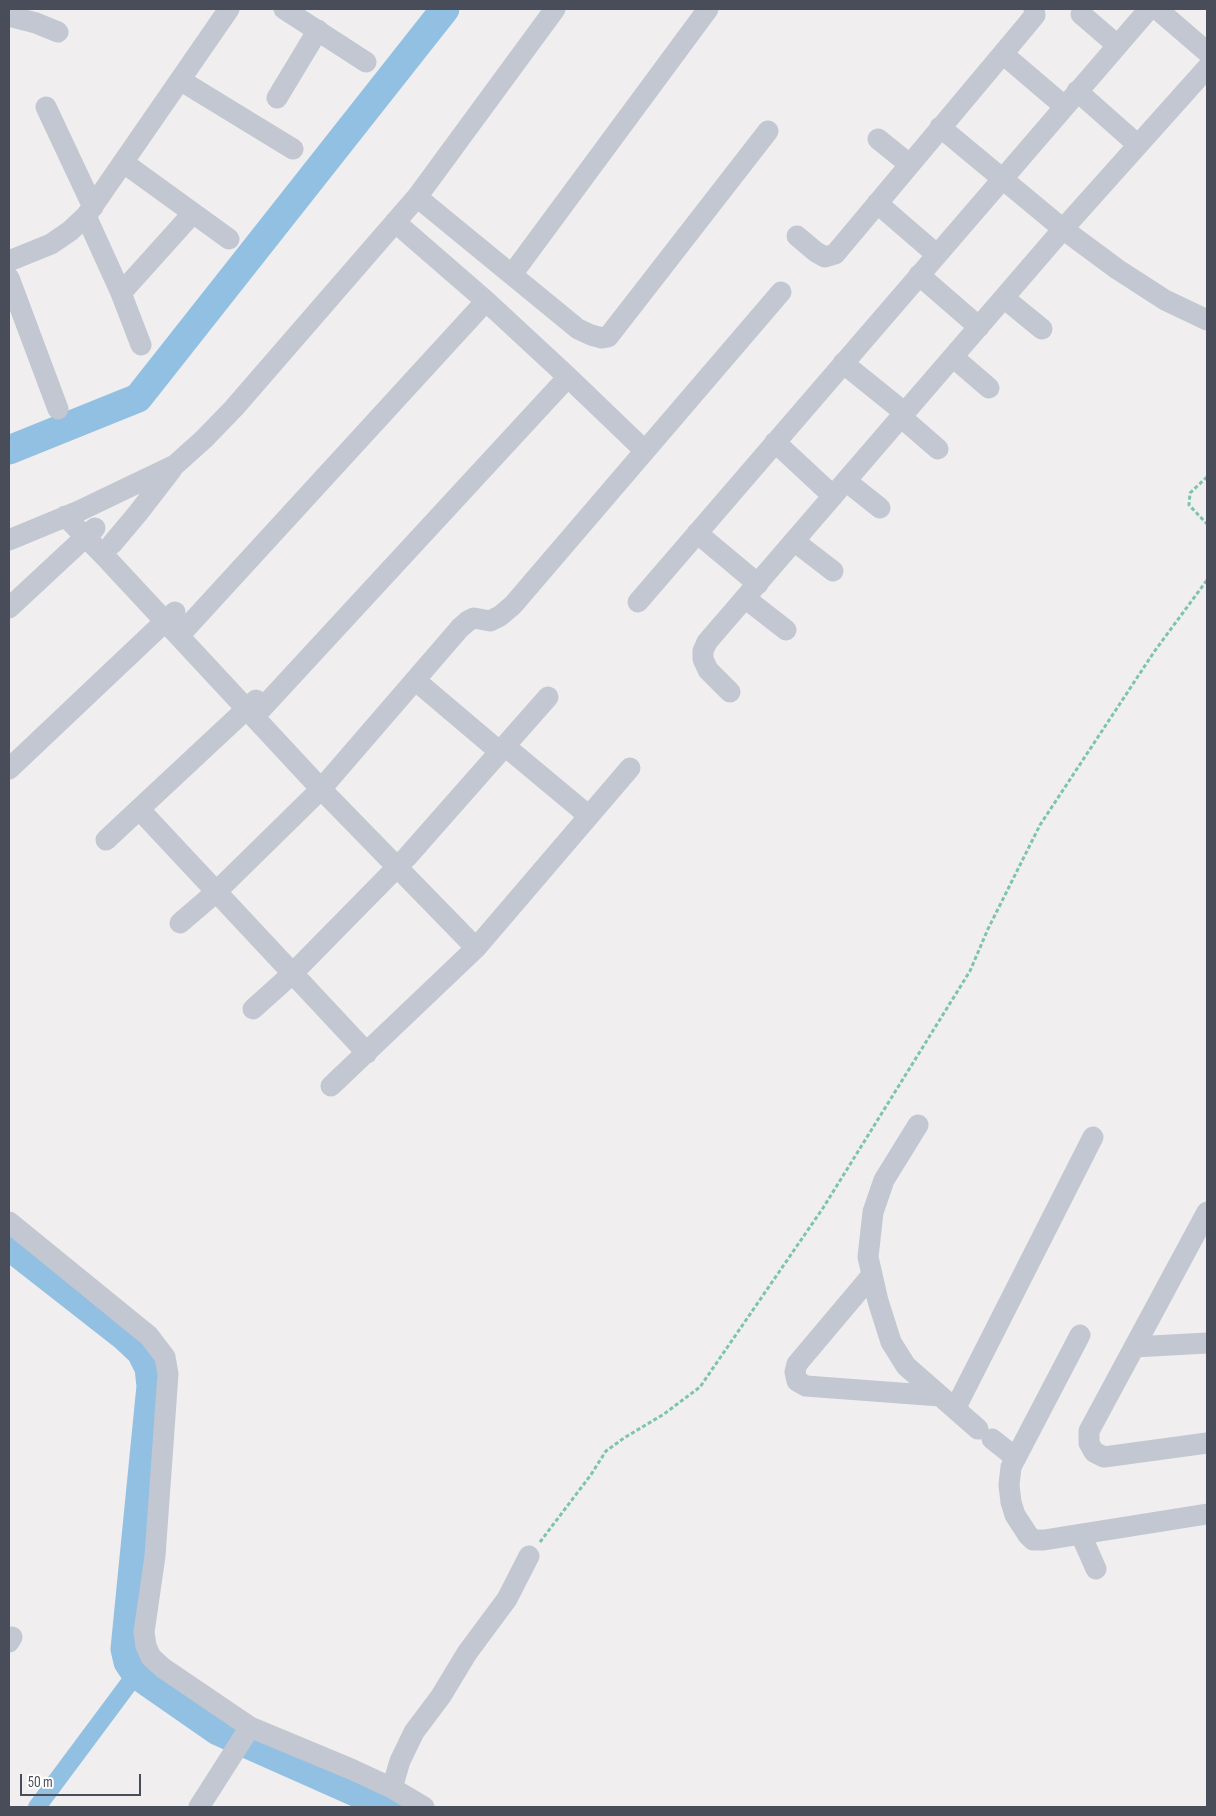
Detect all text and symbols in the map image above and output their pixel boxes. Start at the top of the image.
scale bar [22,1764,144,1796]
text: 50 m [28,1773,53,1792]

